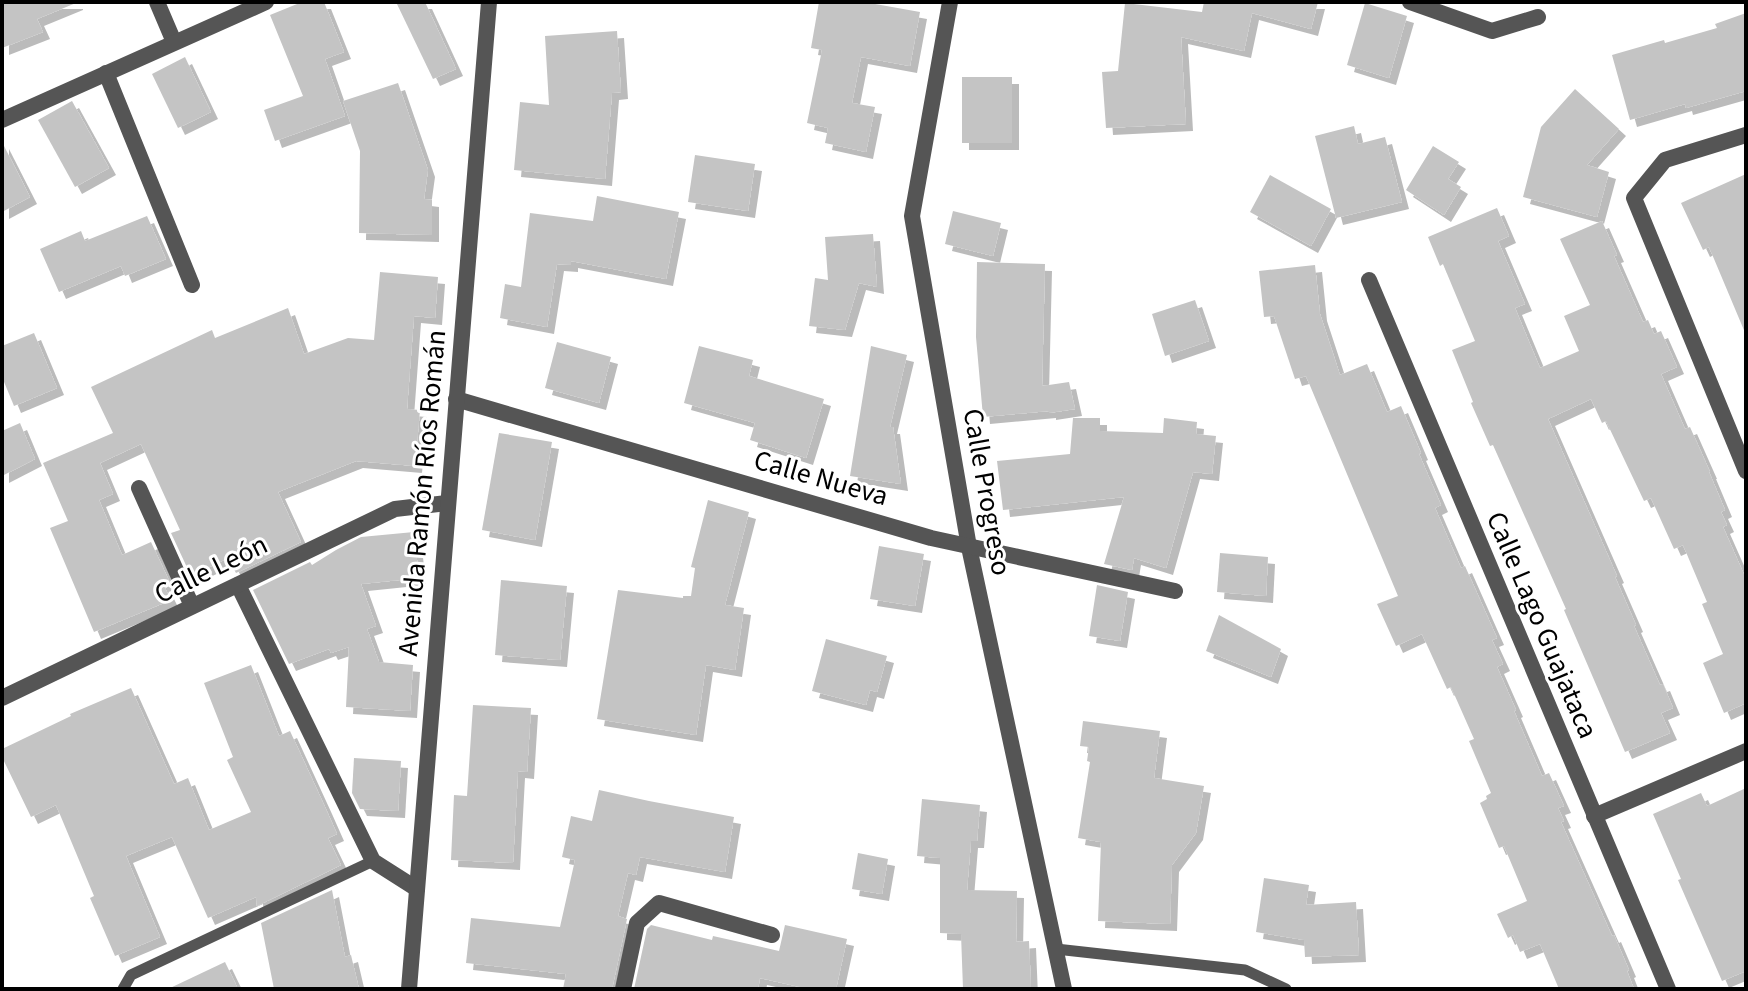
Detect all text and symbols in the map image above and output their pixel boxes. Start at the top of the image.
street label: Avenida Ramón Ríos Román [388,328,456,658]
street label: Calle Progreso [953,405,1021,579]
street label: Calle Nueva [749,440,893,516]
street label: Calle Lago Guajataca [1476,505,1608,745]
street label: Calle León [148,524,274,614]

